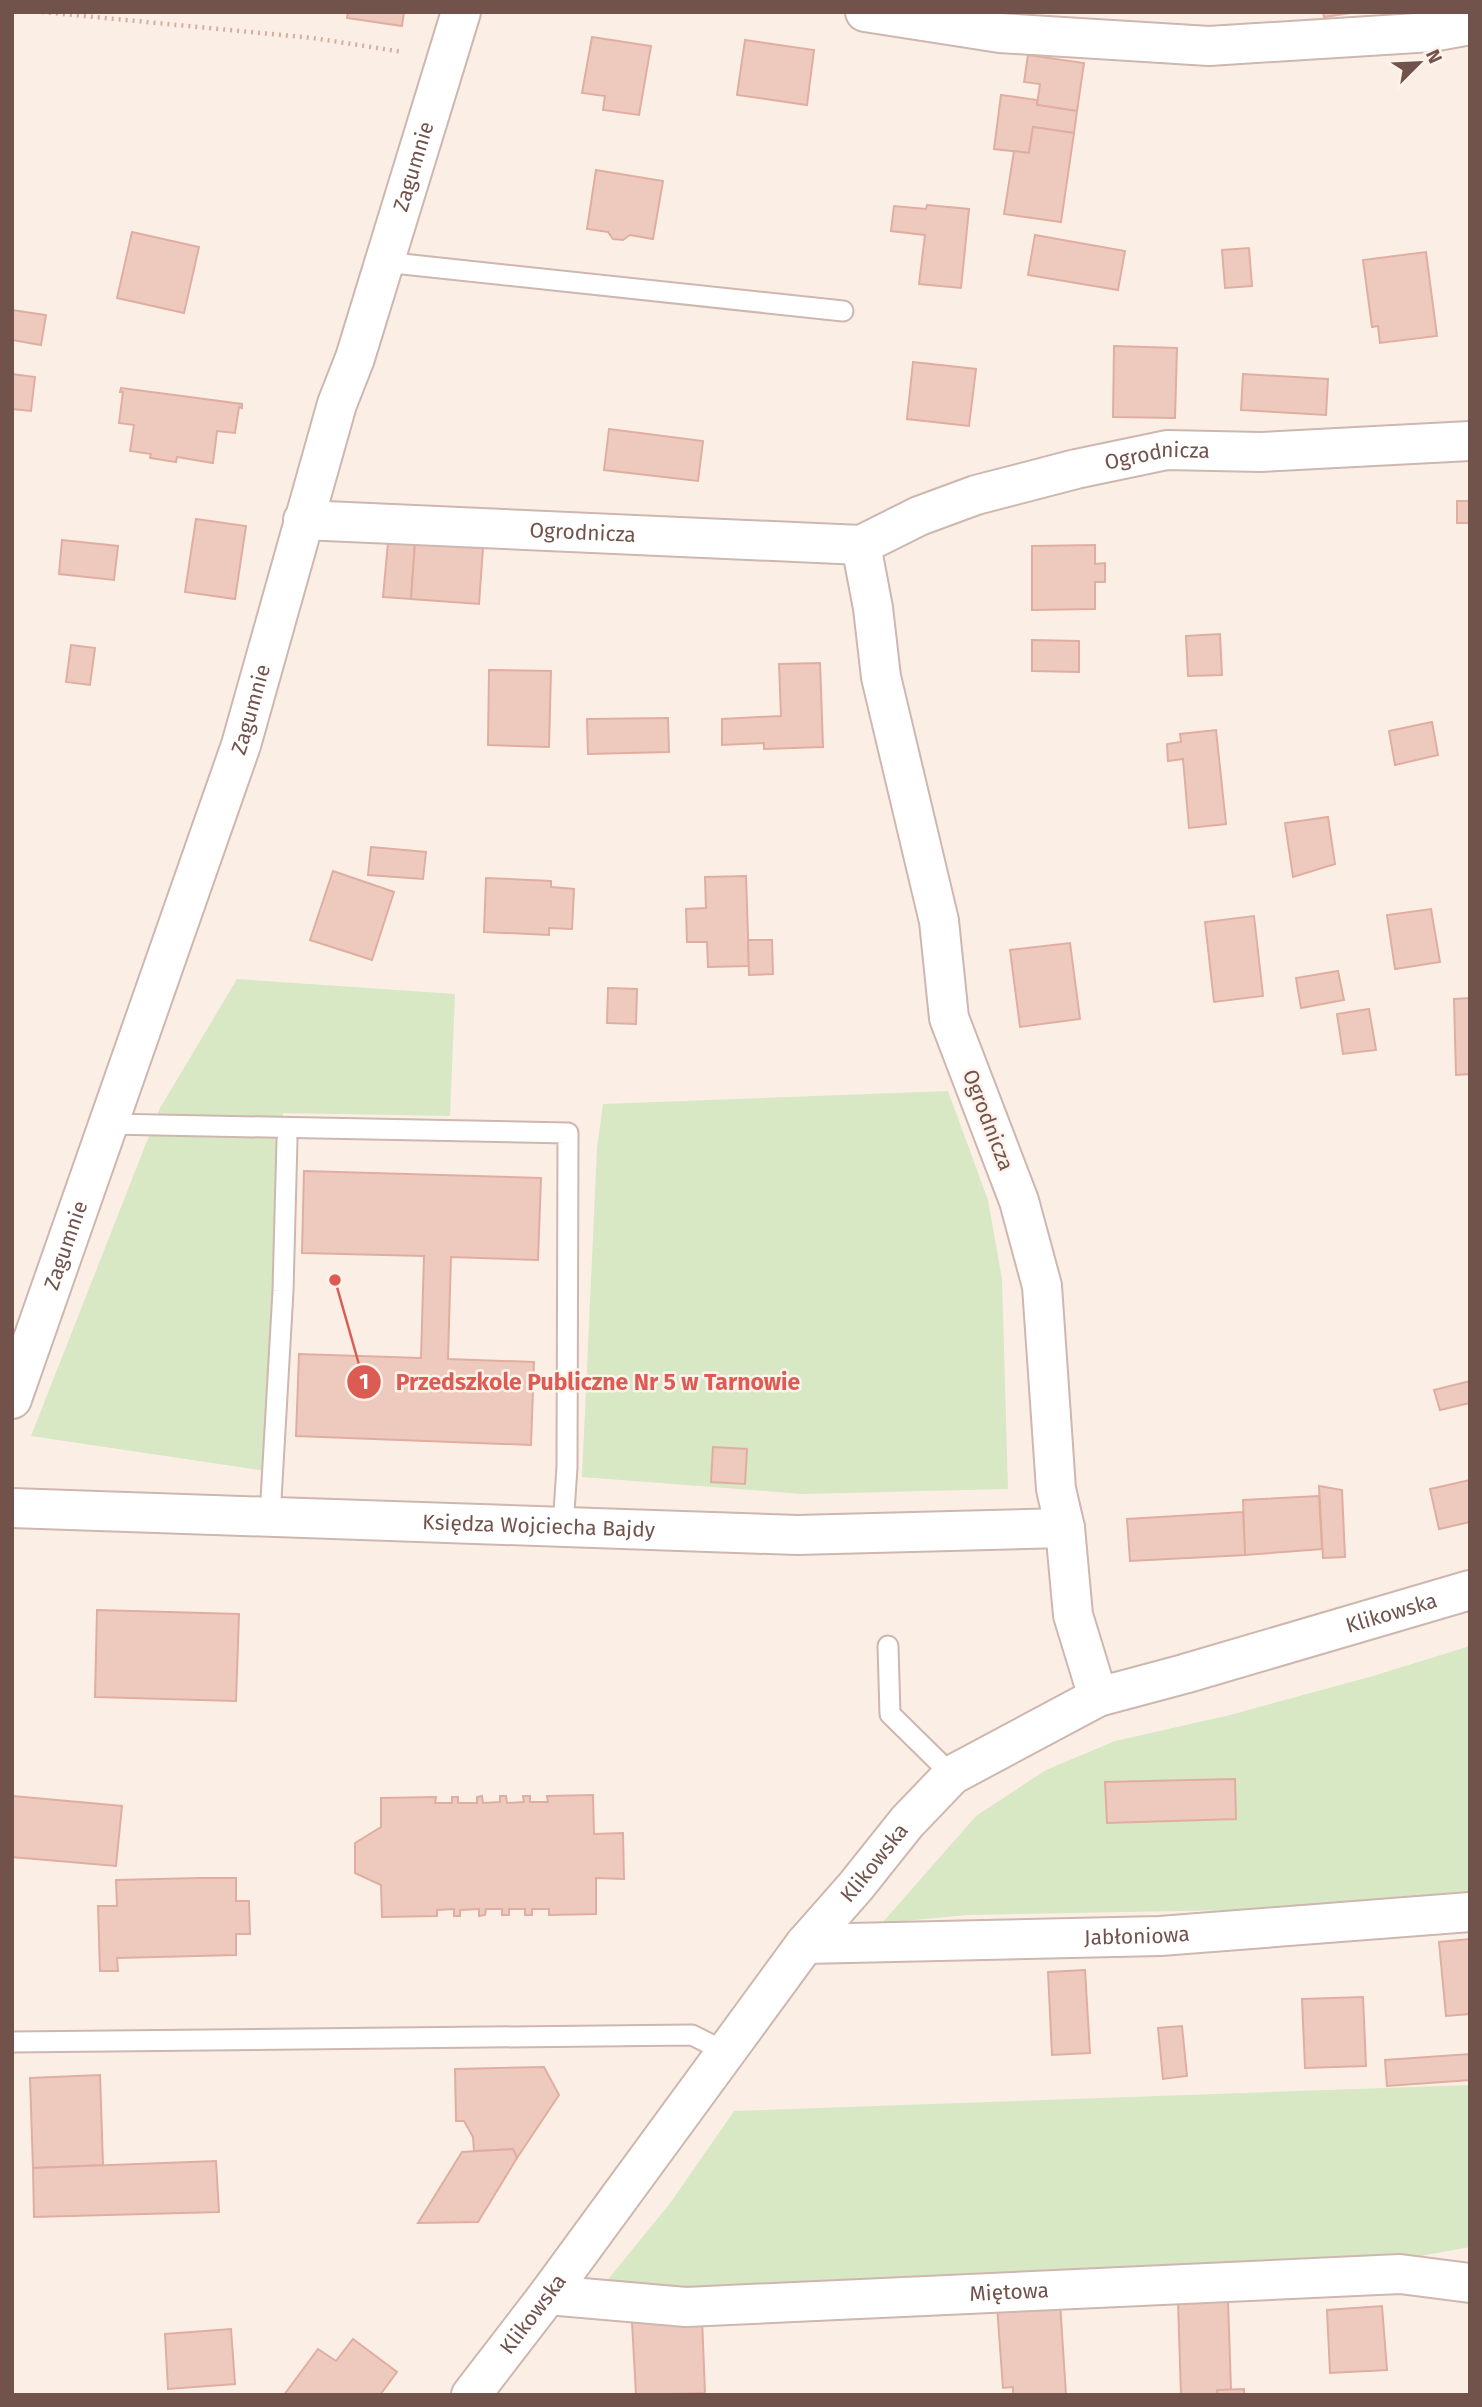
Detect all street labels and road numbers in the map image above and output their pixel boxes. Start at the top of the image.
street label: Zagumnie [388,118,440,214]
street label: Ogrodnicza [1102,437,1210,476]
street label: Ogrodnicza [529,517,636,548]
street label: Zagumnie [226,661,276,758]
street label: Ogrodnicza [957,1066,1019,1174]
street label: Zagumnie [38,1197,93,1293]
street label: Księdza Wojciecha Bajdy [422,1509,656,1543]
street label: Klikowska [1343,1587,1440,1639]
street label: Klikowska [835,1818,914,1908]
street label: Jabłoniowa [1084,1921,1191,1951]
street label: Klikowska [494,2269,572,2359]
street label: Miętowa [969,2277,1049,2307]

